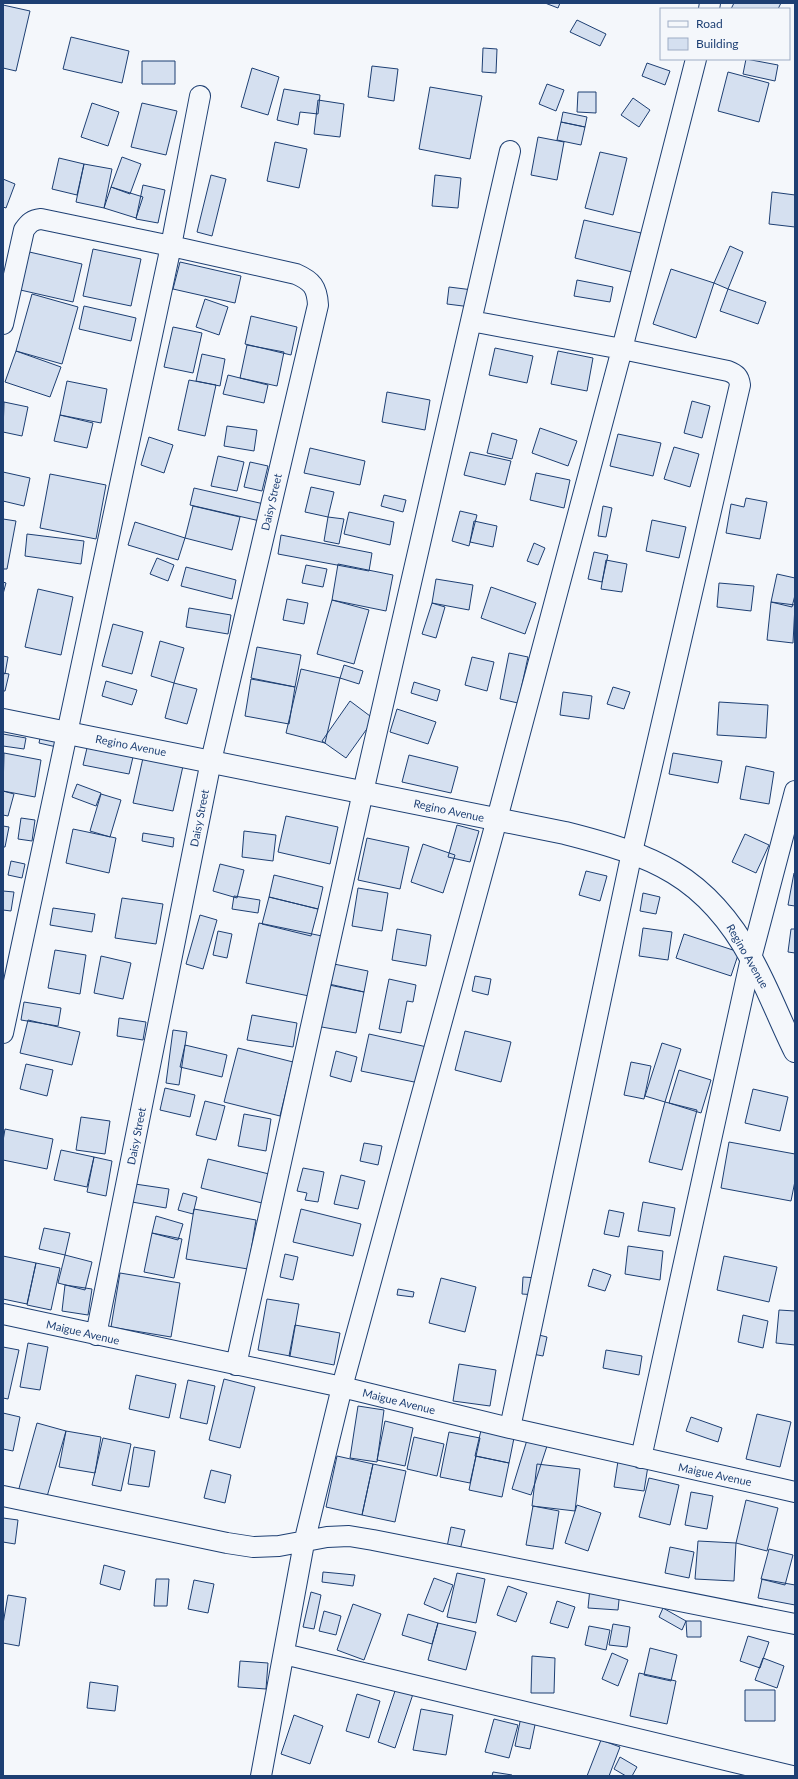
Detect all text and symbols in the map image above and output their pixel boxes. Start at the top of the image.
legend [660,8,790,60]
text: Road [696,16,723,31]
text: Building [696,36,739,51]
street label: Daisy Street [258,472,284,532]
street label: Regino Avenue [94,732,168,758]
street label: Daisy Street [187,788,211,848]
street label: Regino Avenue [412,796,486,824]
street label: Regino Avenue [724,922,772,991]
street label: Daisy Street [124,1106,148,1166]
street label: Maigue Avenue [45,1317,121,1347]
street label: Maigue Avenue [361,1386,437,1416]
street label: Maigue Avenue [677,1460,753,1488]

